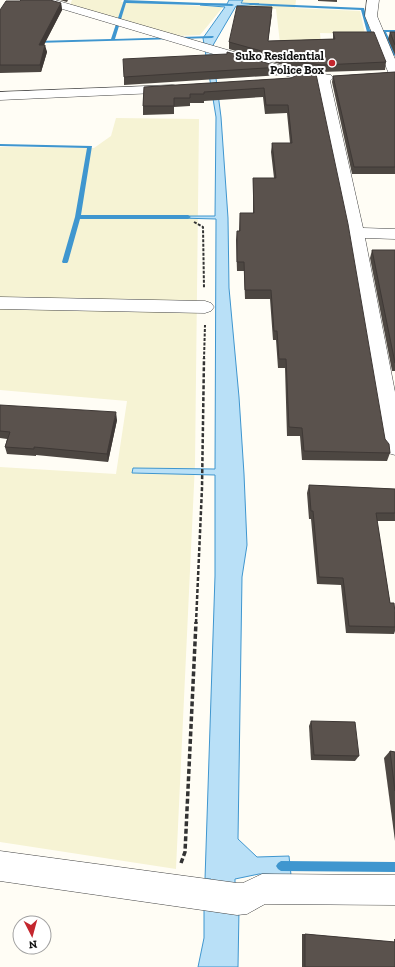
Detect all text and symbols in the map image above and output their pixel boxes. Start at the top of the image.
place label: Suko Residential Police Box [235,49,325,77]
marker: Suko Residential Police Box [327,58,337,68]
north arrow [12,915,52,955]
text: N [28,938,38,951]

